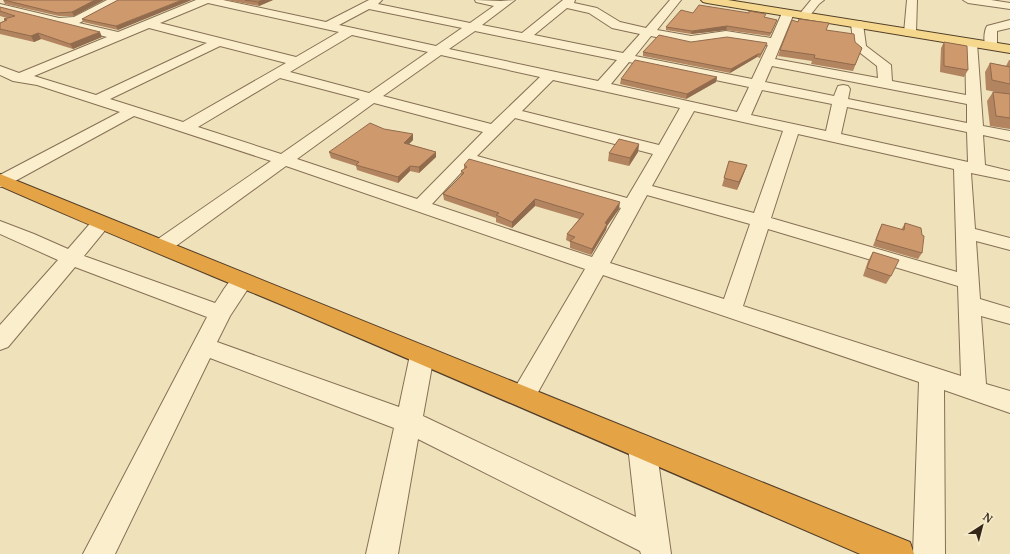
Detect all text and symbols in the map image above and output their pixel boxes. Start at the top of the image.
north arrow [962,506,1002,546]
text: N [980,509,996,526]

